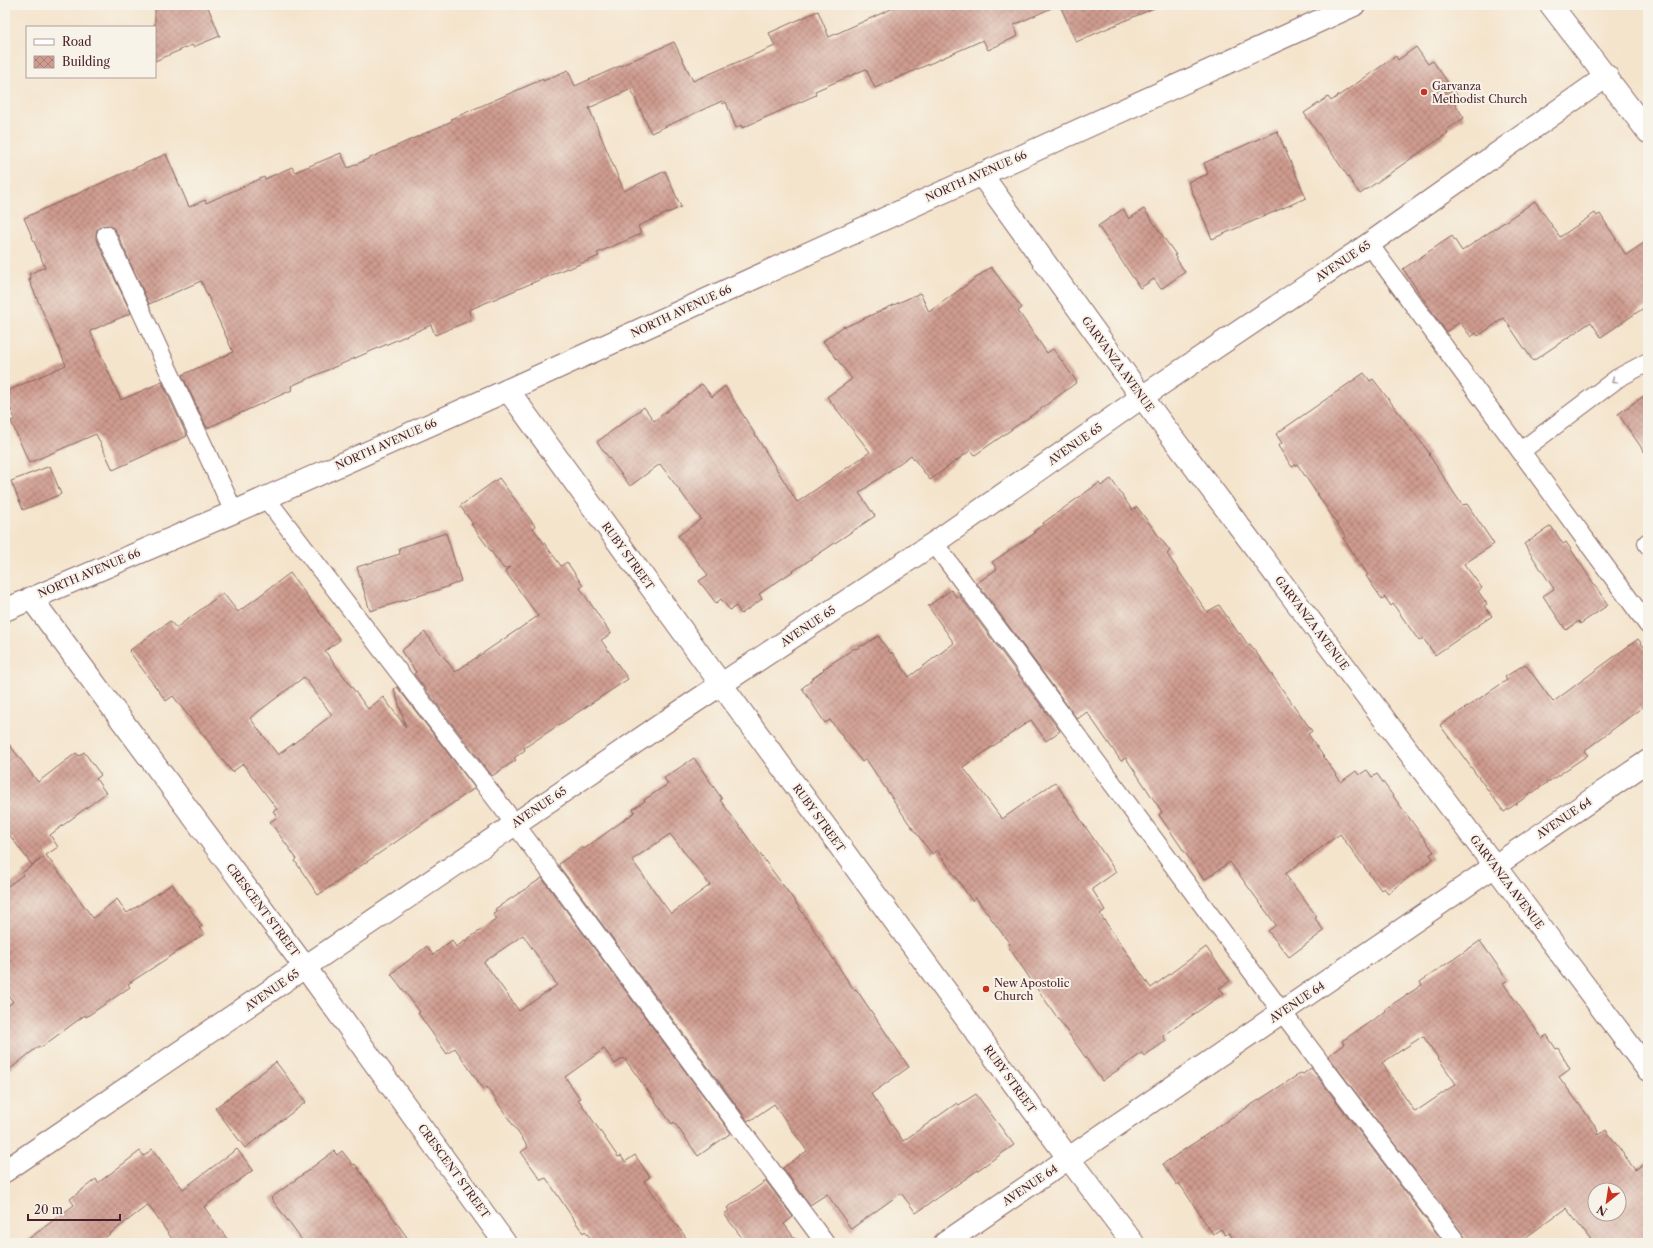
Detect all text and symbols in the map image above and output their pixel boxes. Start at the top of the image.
legend [26,26,156,78]
text: Road [62,34,92,49]
text: Building [62,54,110,69]
place label: Garvanza Methodist Church [1432,79,1528,106]
marker: Garvanza Methodist Church [1419,87,1429,97]
street label: NORTH AVENUE 66 [923,147,1029,205]
street label: AVENUE 65 [1312,237,1373,285]
street label: NORTH AVENUE 66 [628,281,734,341]
street label: GARVANZA AVENUE [1079,314,1158,415]
one-way arrow [1611,376,1618,384]
street label: NORTH AVENUE 66 [333,415,439,473]
street label: AVENUE 65 [1044,420,1105,468]
street label: RUBY STREET [599,519,658,593]
street label: NORTH AVENUE 66 [36,545,143,601]
street label: GARVANZA AVENUE [1272,573,1352,673]
street label: AVENUE 65 [777,602,838,650]
street label: RUBY STREET [790,781,849,855]
street label: AVENUE 65 [508,783,569,831]
street label: AVENUE 64 [1533,794,1594,842]
street label: GARVANZA AVENUE [1467,832,1547,932]
street label: CRESCENT STREET [223,861,303,960]
street label: AVENUE 65 [241,966,302,1014]
place label: New Apostolic Church [994,976,1070,1003]
street label: AVENUE 64 [1266,978,1327,1026]
marker: New Apostolic Church [981,984,991,994]
street label: RUBY STREET [981,1042,1040,1116]
street label: CRESCENT STREET [415,1121,493,1221]
street label: AVENUE 64 [999,1161,1060,1209]
north arrow [1587,1182,1627,1222]
scale bar [28,1196,120,1222]
text: 20 m [34,1202,63,1217]
text: N [1594,1202,1610,1219]

